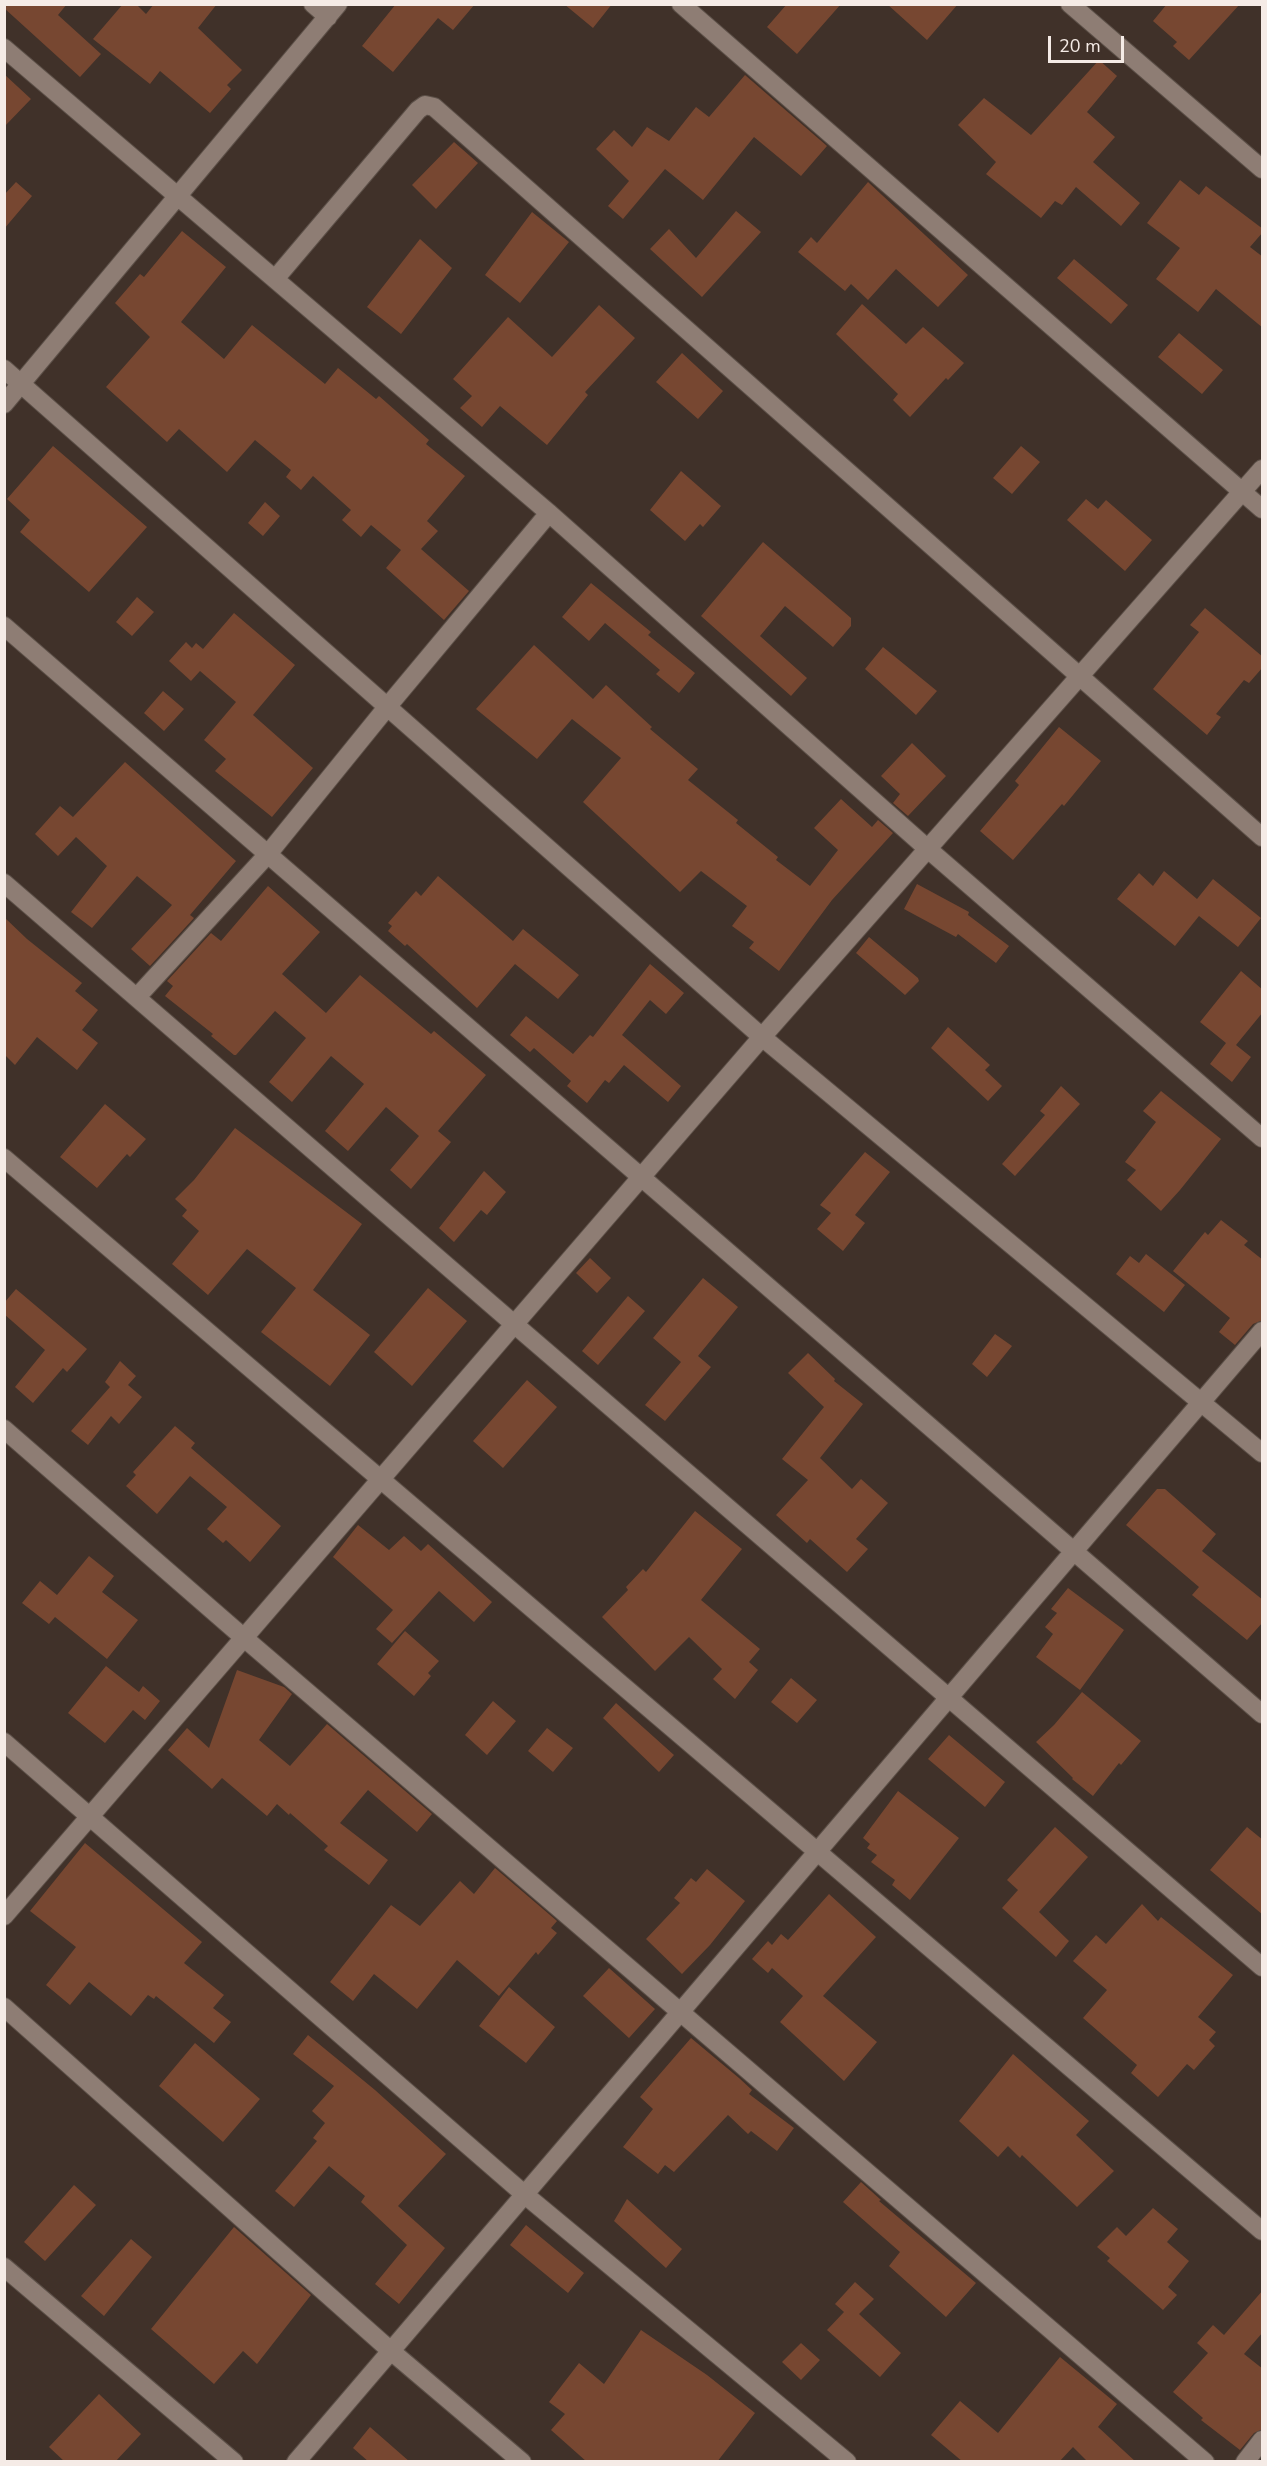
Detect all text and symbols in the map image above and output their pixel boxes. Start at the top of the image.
scale bar [1051,24,1128,62]
text: 20 m [1059,34,1101,58]

